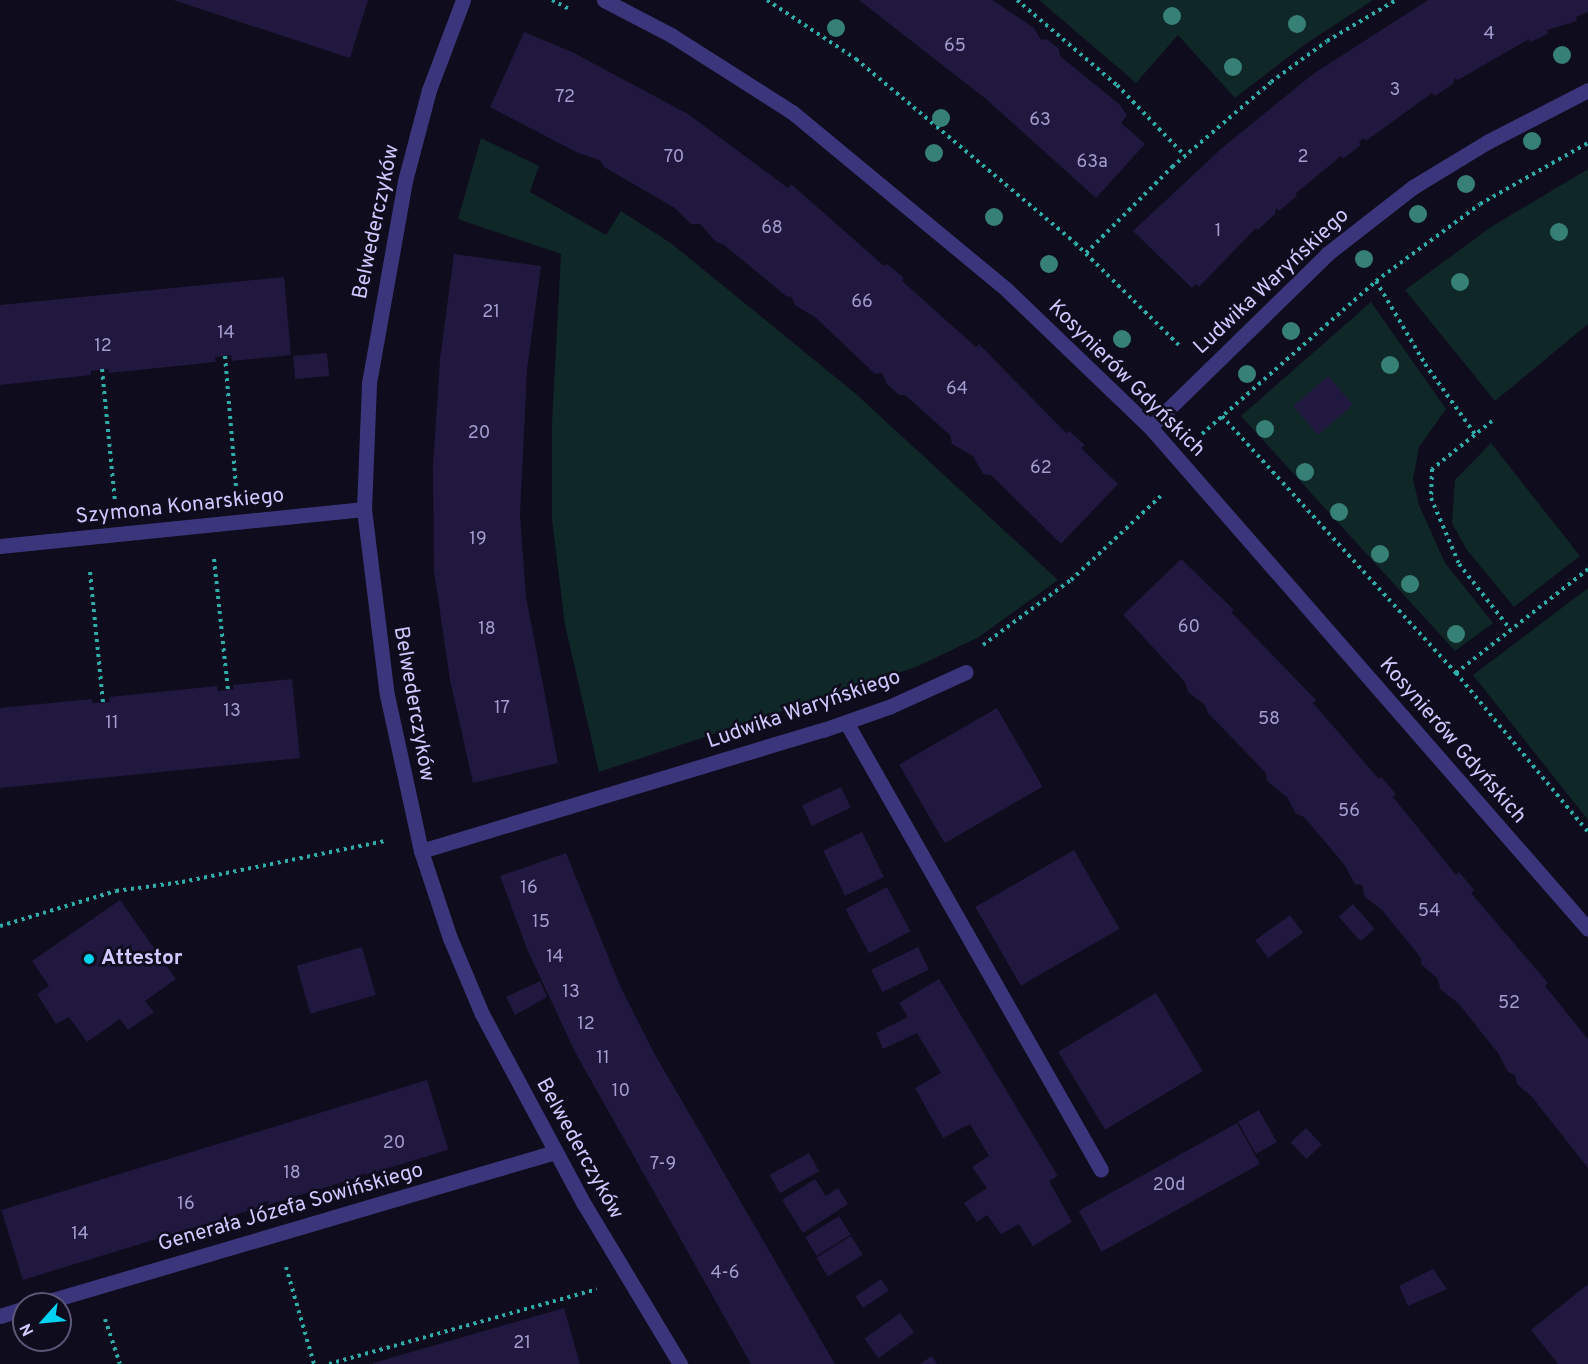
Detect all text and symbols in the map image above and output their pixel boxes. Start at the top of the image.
house number: 4 [1483,24,1495,46]
house number: 65 [944,36,966,58]
house number: 3 [1390,80,1400,102]
house number: 72 [555,87,575,109]
house number: 63 [1029,110,1051,132]
street label: Belwederczyków [348,142,406,302]
house number: 70 [664,147,684,169]
house number: 2 [1297,147,1309,169]
house number: 63a [1076,152,1108,174]
street label: Ludwika Waryńskiego [1189,203,1355,361]
house number: 68 [761,218,783,240]
house number: 1 [1215,221,1221,243]
house number: 66 [851,292,873,314]
street label: Kosynierów Gdyńskich [1042,295,1210,463]
house number: 21 [482,302,500,324]
house number: 14 [217,323,235,345]
house number: 12 [94,336,112,358]
house number: 64 [946,379,968,401]
house number: 20 [468,423,490,445]
house number: 62 [1030,458,1052,480]
street label: Szymona Konarskiego [74,484,286,530]
house number: 19 [469,529,487,551]
house number: 60 [1178,617,1200,639]
house number: 18 [478,619,496,641]
street label: Belwederczyków [387,624,439,784]
street label: Kosynierów Gdyńskich [1373,653,1531,829]
street label: Ludwika Waryńskiego [704,665,904,755]
house number: 17 [494,698,510,720]
house number: 13 [223,701,241,723]
house number: 58 [1258,709,1280,731]
house number: 11 [105,713,119,735]
house number: 56 [1338,801,1360,823]
house number: 16 [520,878,538,900]
house number: 54 [1418,901,1440,923]
house number: 15 [532,912,550,934]
place label: Attestor [101,946,182,972]
house number: 14 [546,947,564,969]
marker: Attestor [82,952,96,966]
house number: 13 [562,982,580,1004]
house number: 52 [1498,993,1520,1015]
house number: 12 [577,1014,595,1036]
house number: 11 [596,1048,610,1070]
street label: Belwederczyków [530,1074,628,1224]
house number: 10 [612,1081,630,1103]
house number: 20 [383,1133,405,1155]
house number: 7-9 [650,1154,676,1176]
street label: Generała Józefa Sowińskiego [156,1158,426,1258]
house number: 18 [283,1163,301,1185]
house number: 20d [1153,1175,1185,1197]
house number: 16 [177,1194,195,1216]
house number: 14 [71,1224,89,1246]
house number: 4-6 [710,1263,740,1285]
north arrow [12,1292,72,1352]
text: N [16,1320,39,1339]
house number: 21 [513,1333,531,1355]

